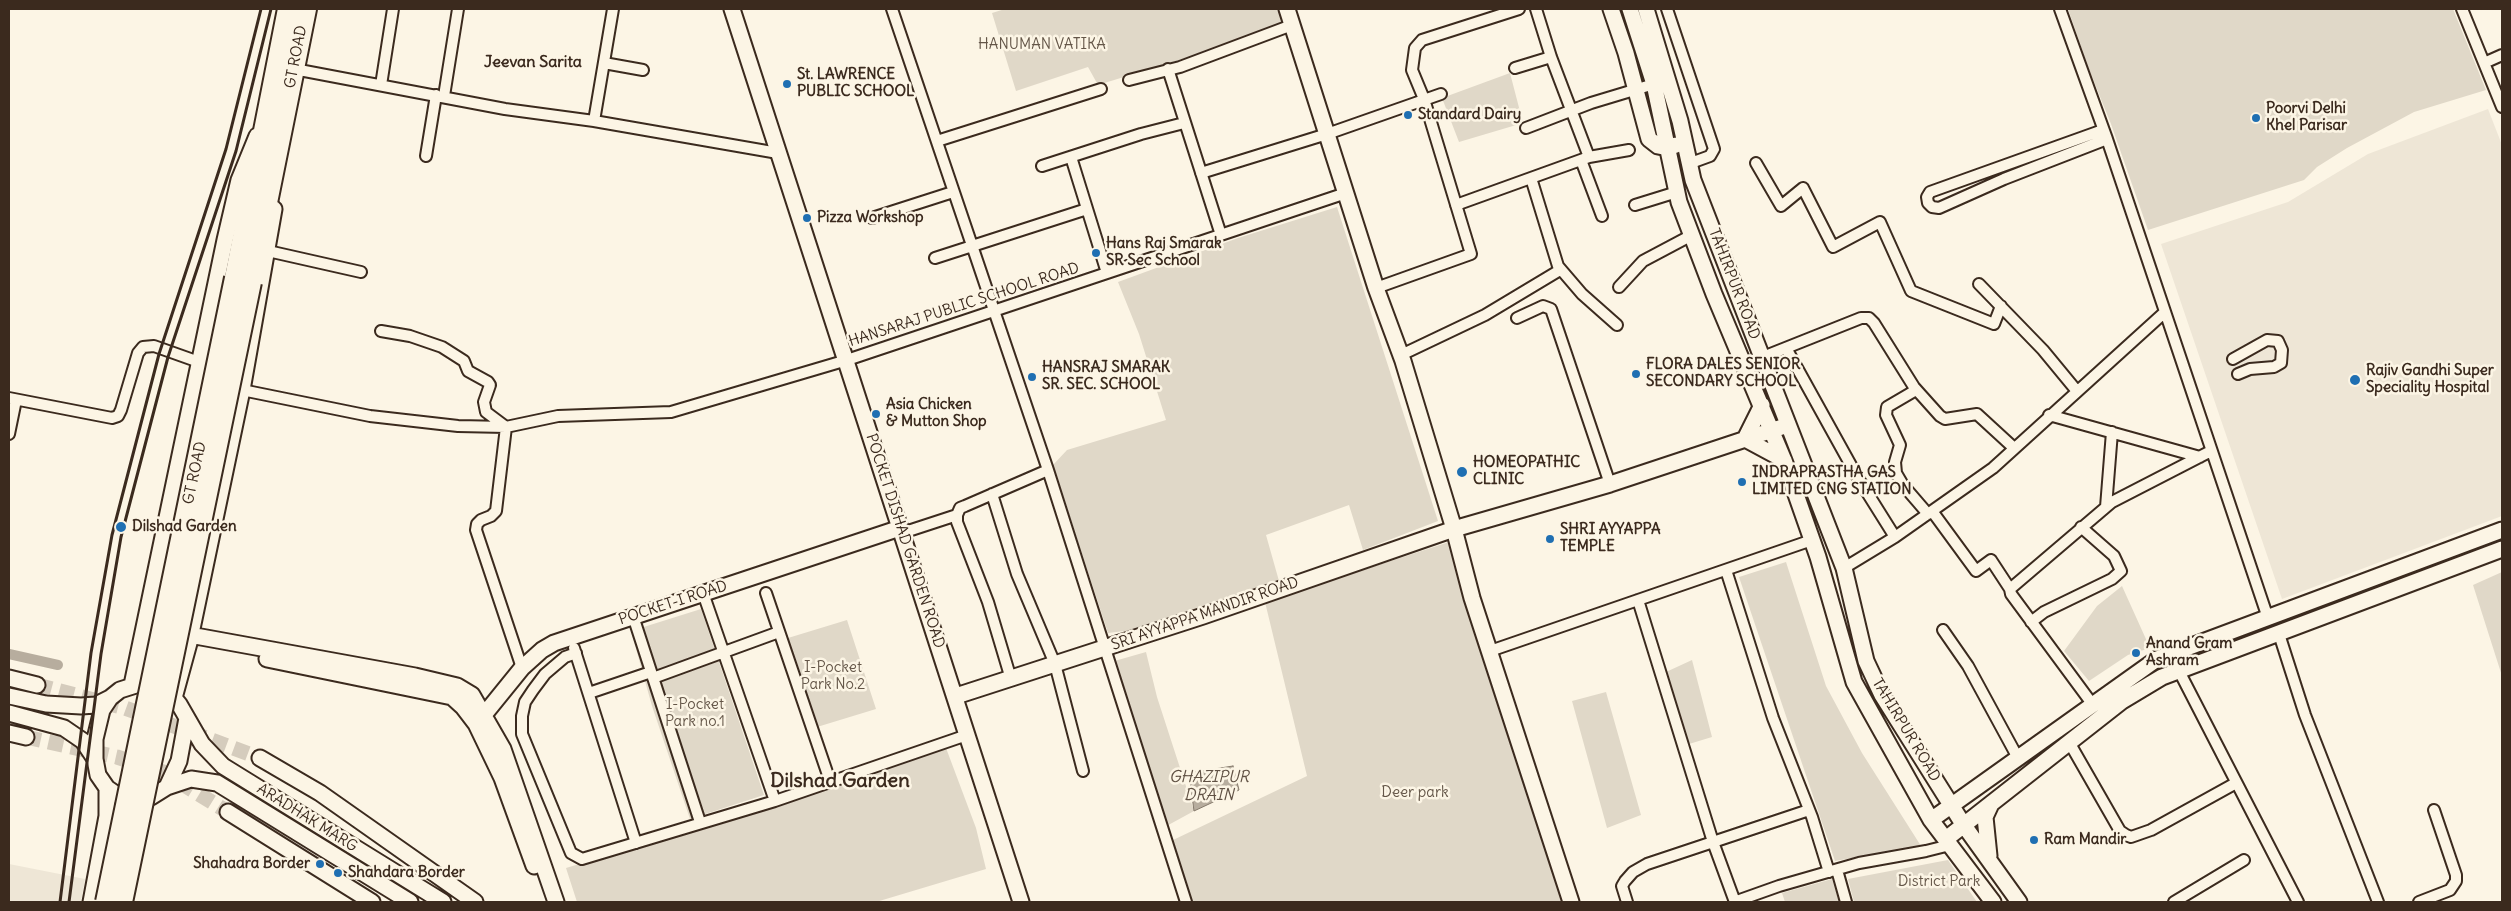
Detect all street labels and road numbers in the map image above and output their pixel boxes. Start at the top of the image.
street label: GT ROAD [281,24,311,90]
street label: TAHIRPUR ROAD [1705,226,1763,342]
street label: HANSARAJ PUBLIC SCHOOL ROAD [847,259,1081,351]
street label: POCKET DISHAD GARDEN ROAD [862,431,948,651]
street label: GT ROAD [180,440,210,506]
street label: SRI AYYAPPA MANDIR ROAD [1109,573,1301,655]
street label: POCKET-I ROAD [616,577,730,629]
street label: TAHIRPUR ROAD [1868,675,1944,785]
street label: ARADHAK MARG [254,780,360,856]

